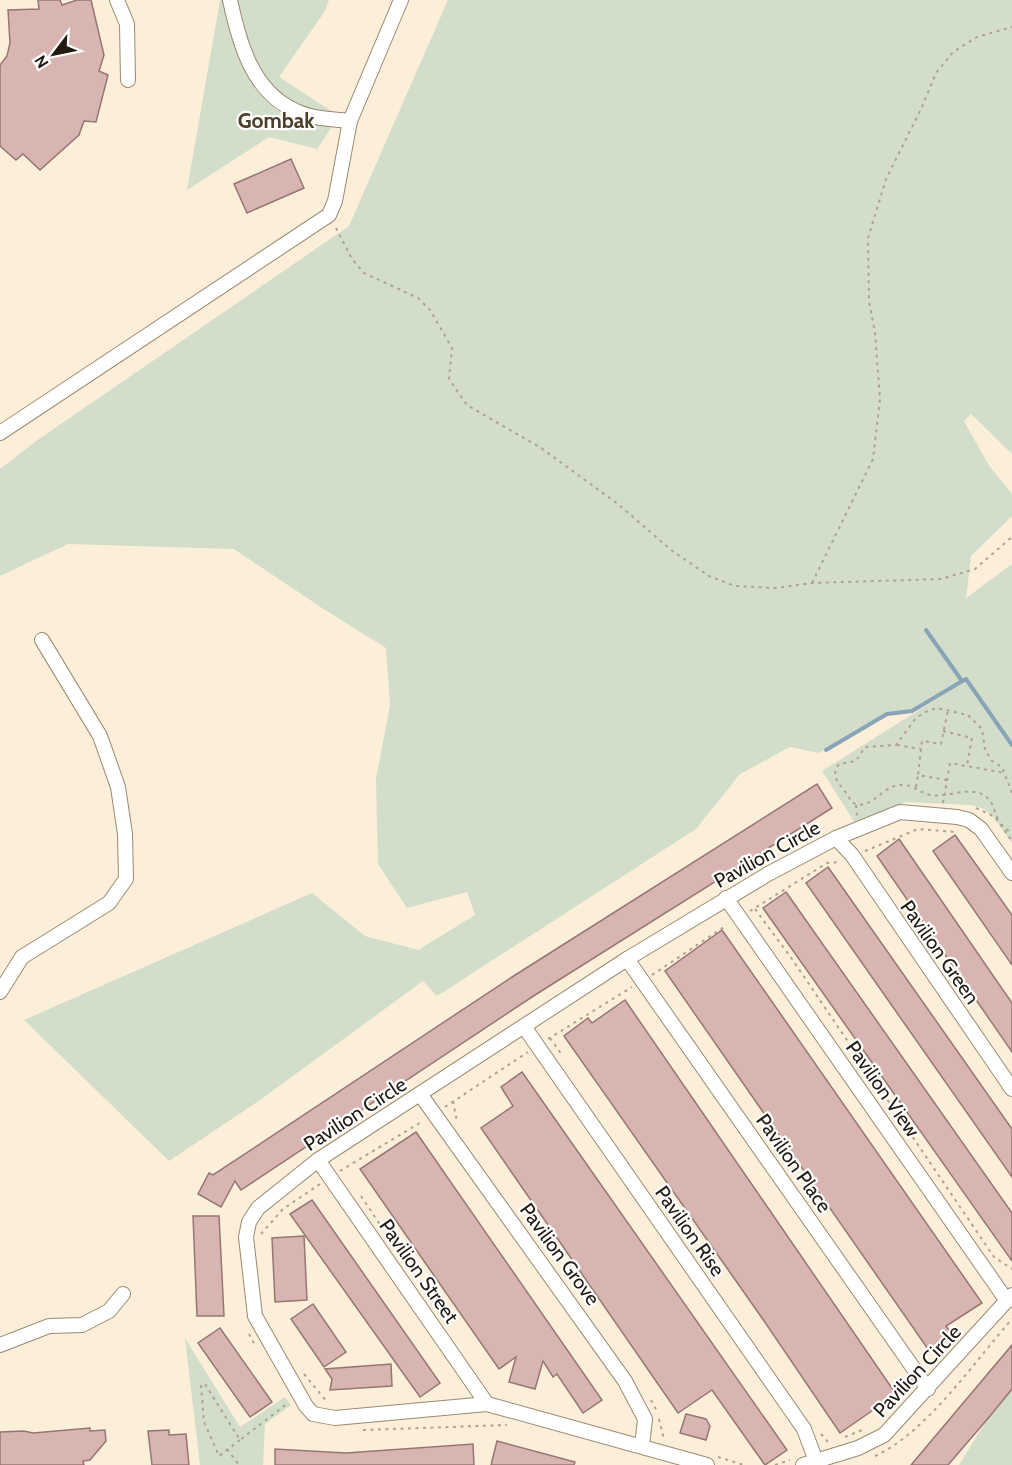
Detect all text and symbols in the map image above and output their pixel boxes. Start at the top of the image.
north arrow [24,24,84,84]
text: N [31,52,53,72]
district label: Gombak [238,108,315,133]
street label: Pavilion Circle [710,815,824,893]
street label: Pavilion Green [895,895,985,1009]
street label: Pavilion View [841,1036,925,1142]
street label: Pavilion Circle [299,1072,411,1156]
street label: Pavilion Place [751,1109,837,1217]
street label: Pavilion Rise [650,1181,730,1281]
street label: Pavilion Grove [515,1198,605,1310]
street label: Pavilion Street [374,1214,464,1328]
street label: Pavilion Circle [868,1320,966,1422]

